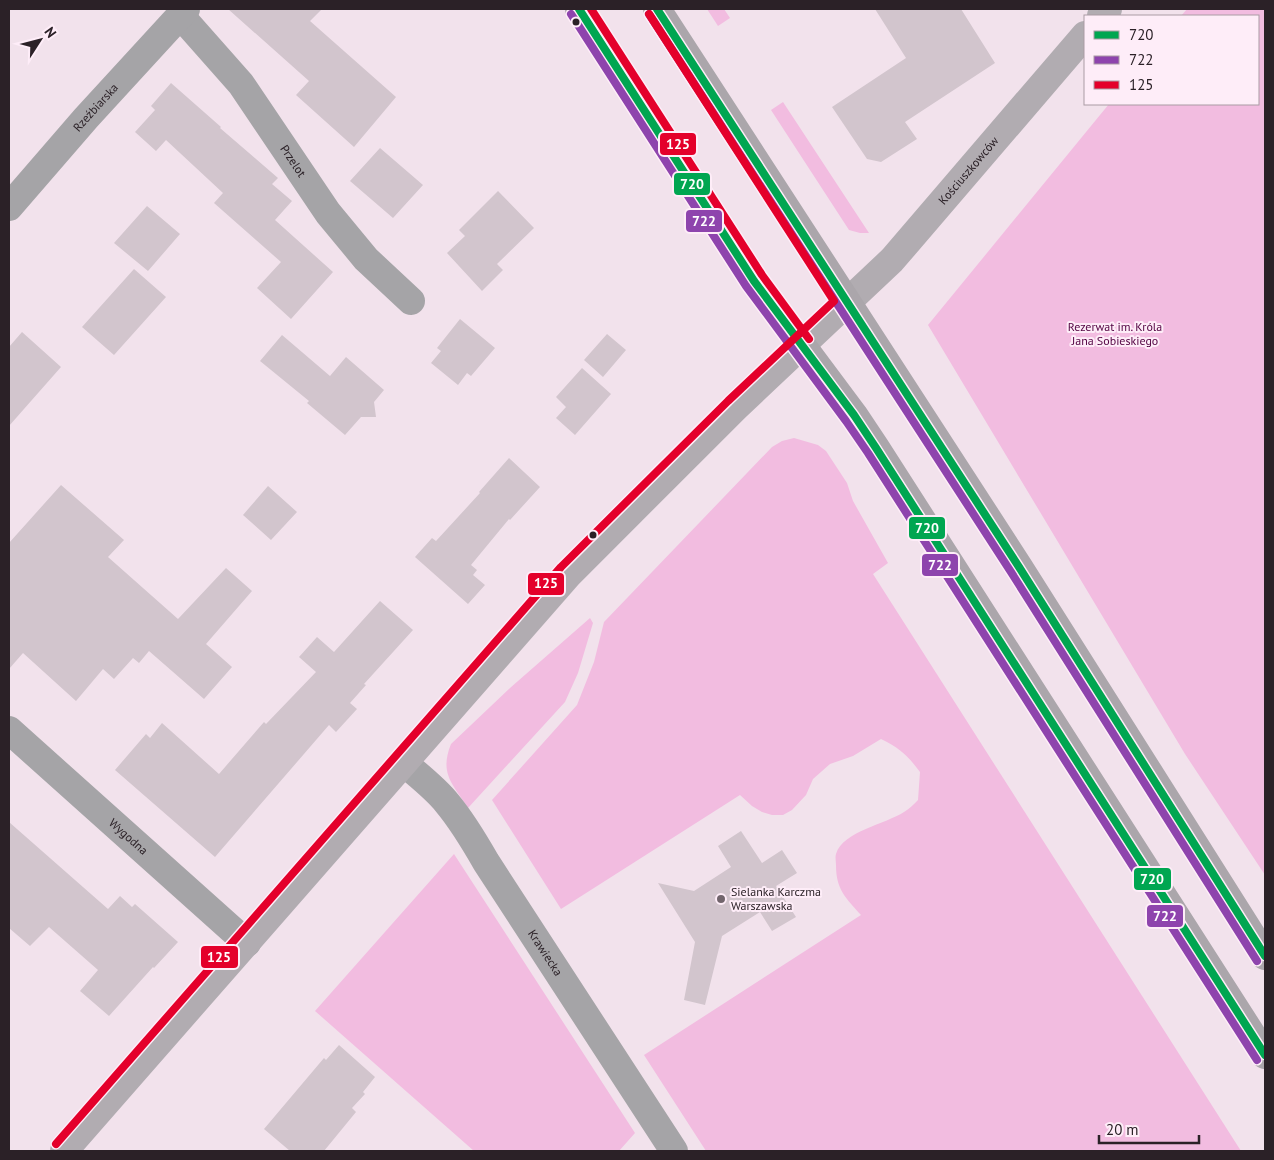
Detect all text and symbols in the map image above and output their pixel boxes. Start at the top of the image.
north arrow [15,15,65,65]
legend [1084,15,1259,105]
unlabelled marker [571,17,581,27]
text: N [41,23,61,41]
text: 720 [1129,25,1154,44]
text: 722 [1129,50,1154,69]
text: 125 [1129,75,1154,94]
street label: Rzeźbiarska [70,80,121,134]
line badge: 125 [659,132,697,156]
street label: Kościuszkowców [935,133,1002,207]
text: 125 [666,135,690,153]
street label: Przelot [277,142,310,180]
line badge: 720 [673,172,711,196]
text: 720 [680,175,704,193]
line badge: 722 [685,209,723,233]
text: 722 [692,212,716,230]
park label: Rezerwat im. Króla Jana Sobieskiego [1068,319,1162,348]
line badge: 720 [908,516,946,540]
text: 720 [915,519,939,537]
unlabelled marker [588,530,598,540]
line badge: 722 [921,553,959,577]
text: 722 [928,556,952,574]
line badge: 125 [527,572,565,596]
text: 125 [534,574,558,592]
street label: Wygodna [106,815,151,858]
line badge: 720 [1133,867,1172,891]
text: 720 [1140,870,1164,888]
place label: Sielanka Karczma Warszawska [731,884,821,913]
marker: Sielanka Karczma Warszawska [715,893,727,905]
line badge: 722 [1146,904,1184,928]
text: 722 [1153,907,1177,925]
street label: Krawiecka [525,927,566,979]
line badge: 125 [200,945,239,969]
text: 125 [207,948,231,966]
scale bar [1099,1112,1199,1144]
text: 20 m [1106,1120,1139,1139]

